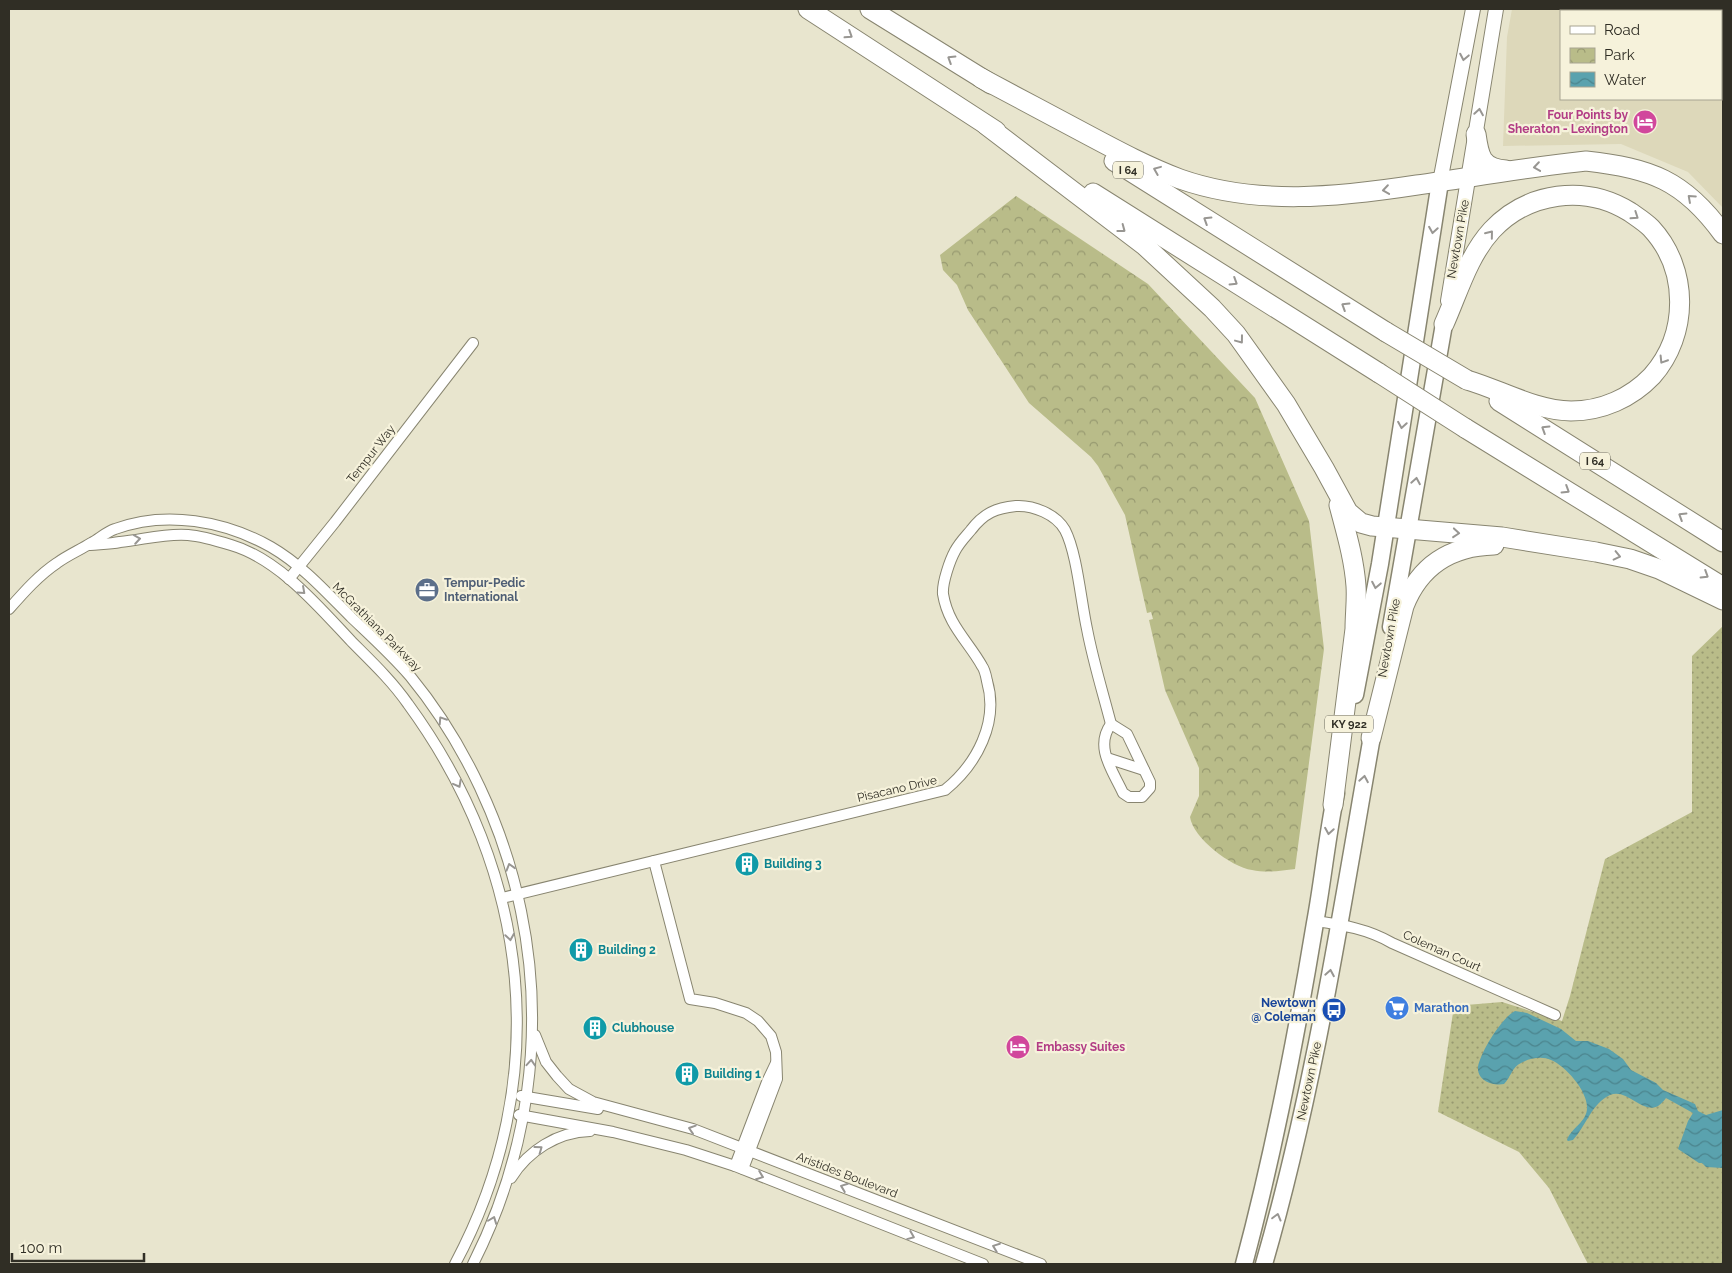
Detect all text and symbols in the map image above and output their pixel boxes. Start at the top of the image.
legend [1560,10,1722,100]
text: Road [1604,21,1640,39]
one-way arrow [844,29,853,39]
text: Park [1604,46,1635,64]
one-way arrow [1459,52,1469,61]
one-way arrow [947,56,956,65]
text: Water [1604,71,1647,89]
one-way arrow [1474,108,1484,117]
place label: Four Points by Sheraton - Lexington [1508,108,1628,136]
hotel icon: Four Points by Sheraton - Lexington [1632,109,1658,135]
one-way arrow [1533,161,1541,172]
road number: I 64 [1113,162,1143,178]
one-way arrow [1154,166,1162,176]
one-way arrow [1382,184,1390,195]
one-way arrow [1687,195,1696,204]
street label: Newtown Pike [1444,199,1472,279]
one-way arrow [1629,210,1639,219]
one-way arrow [1203,216,1212,226]
one-way arrow [1116,223,1125,231]
one-way arrow [1428,226,1439,234]
one-way arrow [1484,231,1493,240]
one-way arrow [1229,276,1238,285]
one-way arrow [1341,303,1350,312]
one-way arrow [1235,334,1243,343]
one-way arrow [1660,355,1670,364]
one-way arrow [1398,421,1408,429]
street label: Tempur Way [344,422,398,486]
one-way arrow [1541,426,1550,436]
road number: I 64 [1580,452,1610,470]
one-way arrow [1411,476,1421,485]
one-way arrow [1561,484,1570,494]
one-way arrow [1678,513,1688,522]
one-way arrow [1453,527,1461,538]
one-way arrow [133,535,142,545]
one-way arrow [1612,550,1621,561]
one-way arrow [1699,569,1708,579]
place label: Tempur-Pedic International [444,576,525,604]
office icon: Tempur-Pedic International [414,577,440,603]
street label: McGrathiana Parkway [330,580,425,675]
one-way arrow [1371,581,1382,590]
one-way arrow [296,585,305,594]
street label: Newtown Pike [1375,598,1403,678]
road number: KY 922 [1325,716,1373,732]
one-way arrow [439,717,448,726]
street label: Pisacano Drive [856,773,938,805]
one-way arrow [1359,774,1369,783]
one-way arrow [452,779,462,788]
one-way arrow [1325,827,1335,835]
building icon: Building 3 [734,851,760,877]
place label: Building 3 [764,857,822,871]
one-way arrow [505,864,515,872]
street label: Coleman Court [1401,928,1483,974]
one-way arrow [505,933,515,942]
building icon: Building 2 [568,937,594,963]
place label: Building 2 [598,943,656,957]
one-way arrow [1325,969,1335,978]
supermarket icon: Marathon [1384,995,1410,1021]
place label: Newtown @ Coleman [1251,996,1316,1024]
bus stop icon: Newtown @ Coleman [1321,997,1347,1023]
place label: Marathon [1414,1001,1469,1015]
building icon: Clubhouse [582,1015,608,1041]
place label: Clubhouse [612,1021,674,1035]
hotel icon: Embassy Suites [1005,1034,1031,1060]
place label: Embassy Suites [1036,1040,1125,1054]
street label: Newtown Pike [1294,1041,1324,1121]
one-way arrow [525,1058,536,1066]
building icon: Building 1 [674,1061,700,1087]
place label: Building 1 [704,1067,761,1081]
one-way arrow [689,1125,697,1135]
one-way arrow [533,1146,543,1155]
street label: Aristides Boulevard [794,1149,900,1201]
one-way arrow [755,1170,764,1180]
one-way arrow [840,1183,849,1194]
one-way arrow [1272,1214,1282,1222]
one-way arrow [487,1216,497,1225]
scale bar [12,1230,145,1262]
one-way arrow [906,1230,915,1240]
text: 100 m [20,1239,62,1257]
one-way arrow [992,1242,1000,1252]

